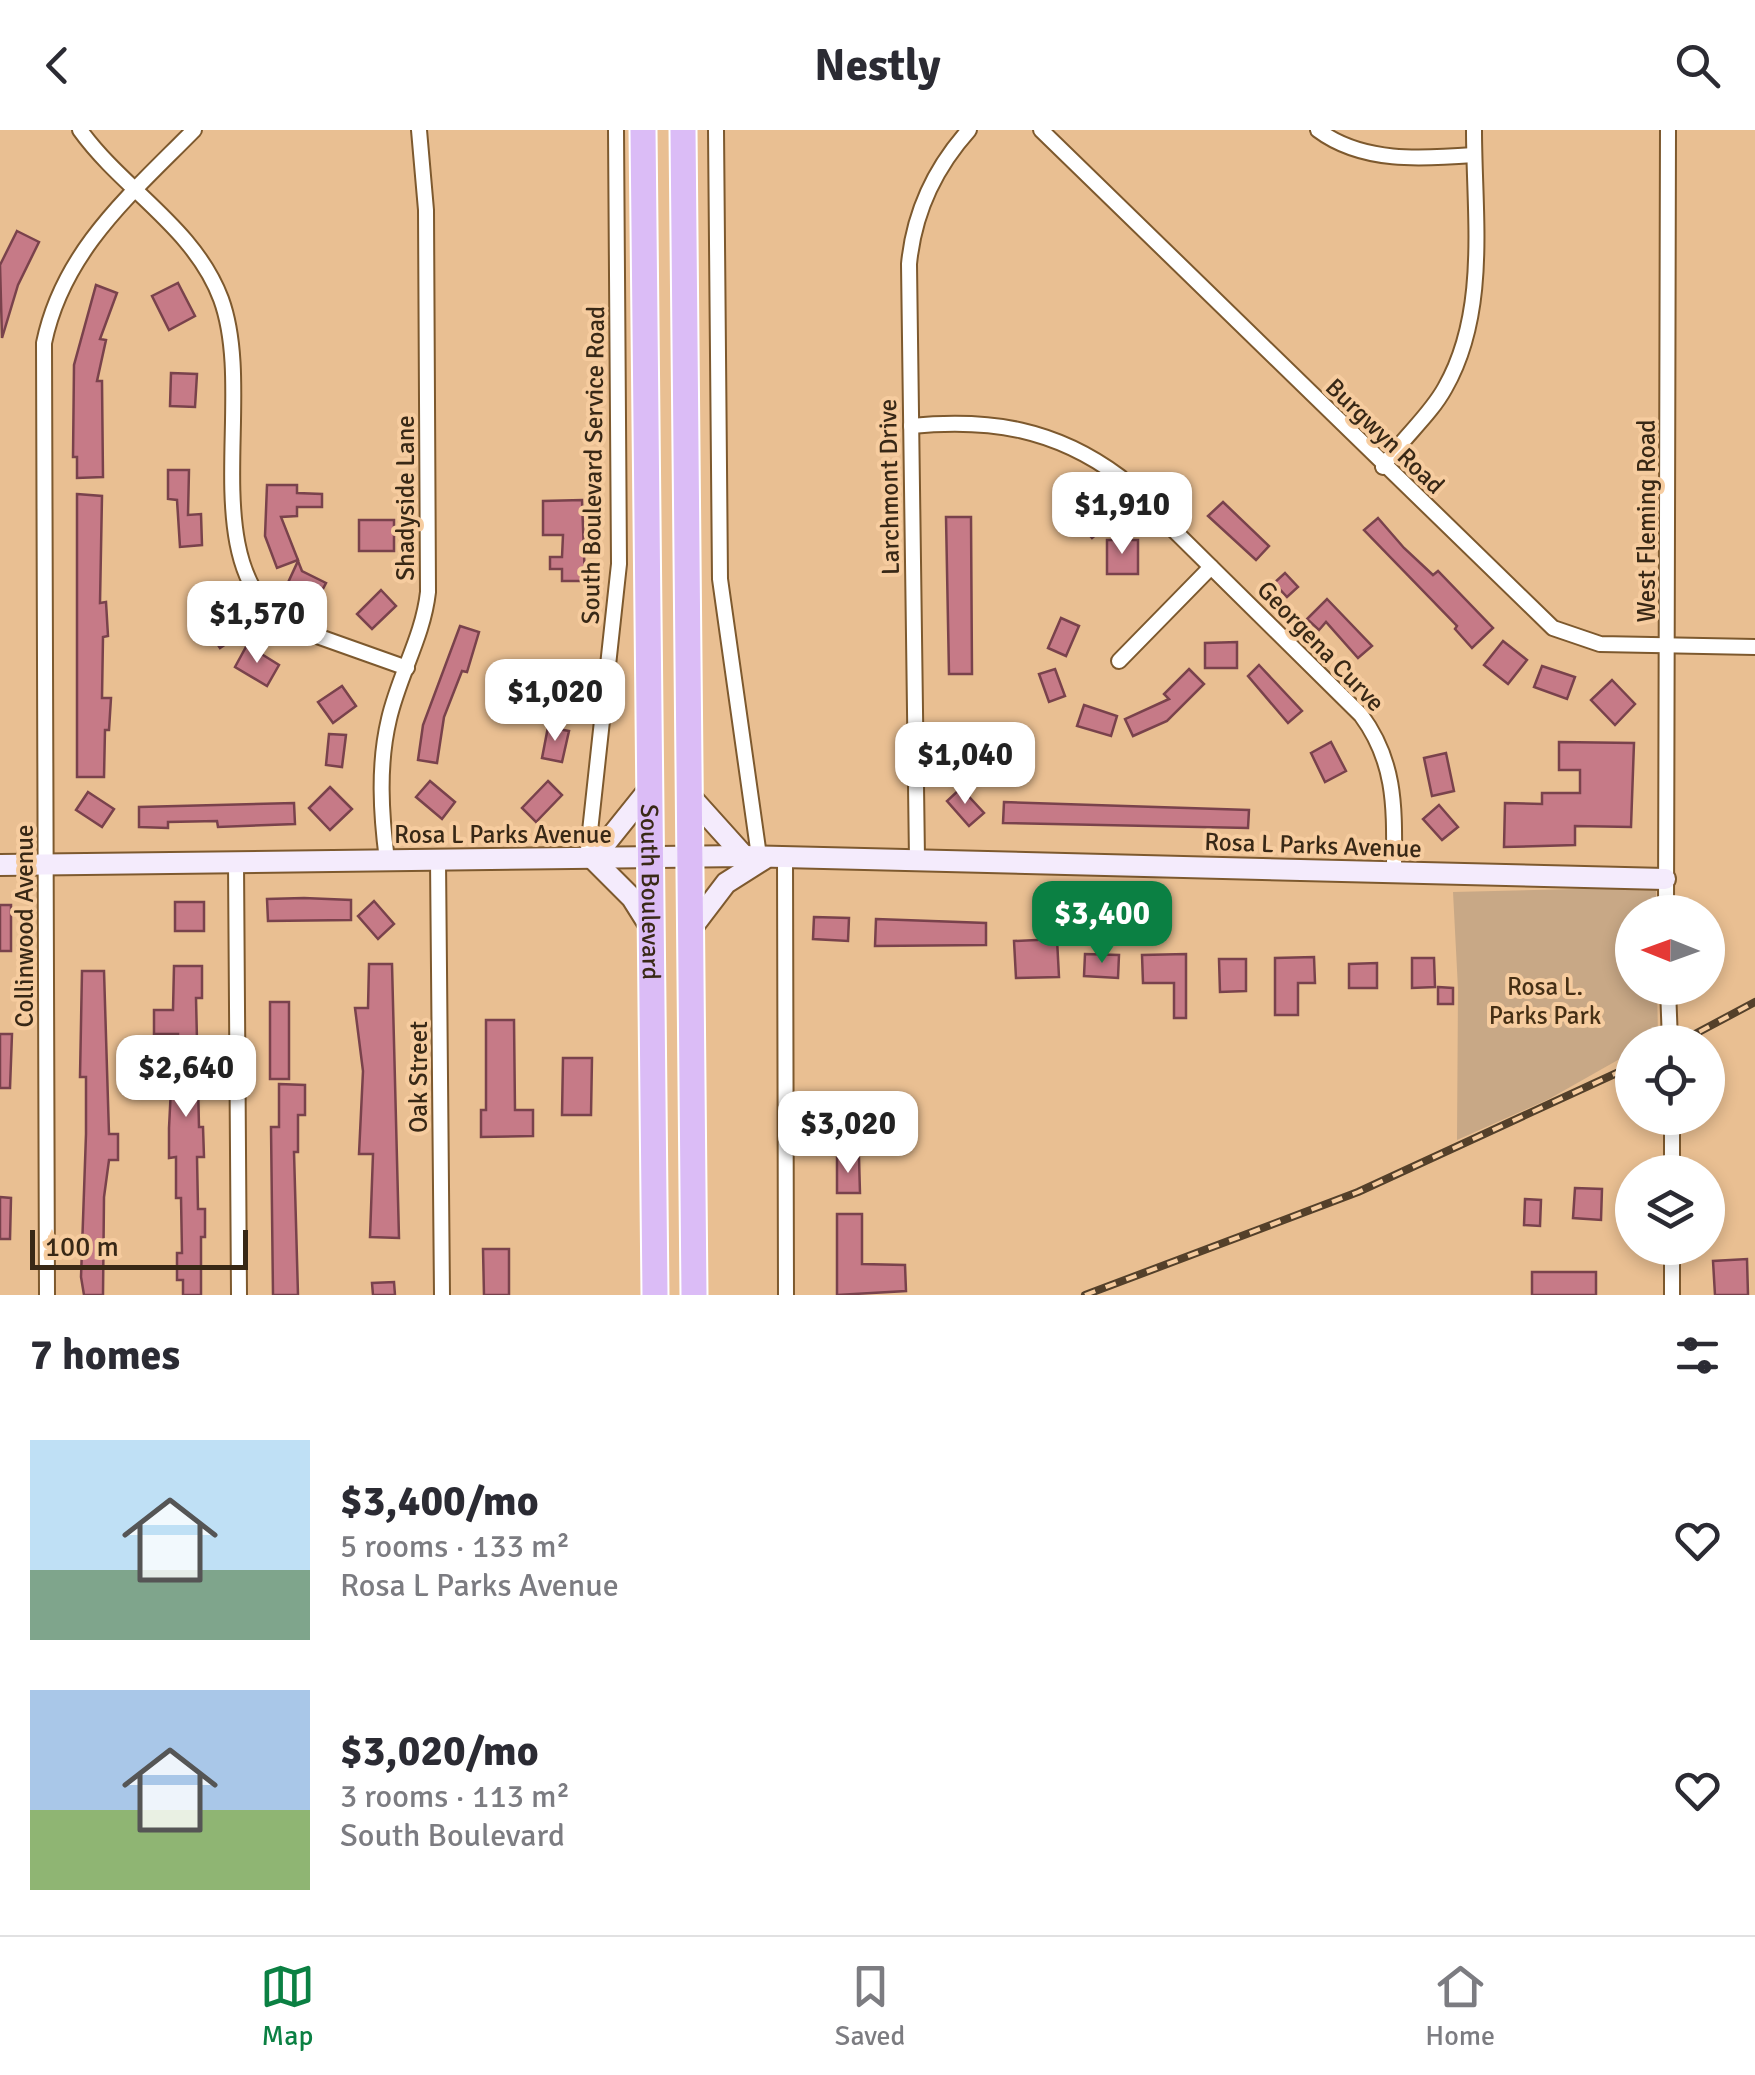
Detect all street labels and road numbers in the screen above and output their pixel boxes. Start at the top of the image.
street label: South Boulevard Service Road [575,305,611,625]
street label: Burgwyn Road [1319,372,1451,500]
street label: Larchmont Drive [872,399,906,575]
street label: Shadyside Lane [390,415,421,581]
street label: West Fleming Road [1631,419,1662,623]
street label: Georgena Curve [1251,574,1391,718]
street label: South Boulevard [634,804,667,980]
street label: Rosa L Parks Avenue [394,819,612,850]
street label: Collinwood Avenue [9,825,40,1027]
street label: Rosa L Parks Avenue [1204,826,1422,864]
street label: Oak Street [403,1021,434,1133]

